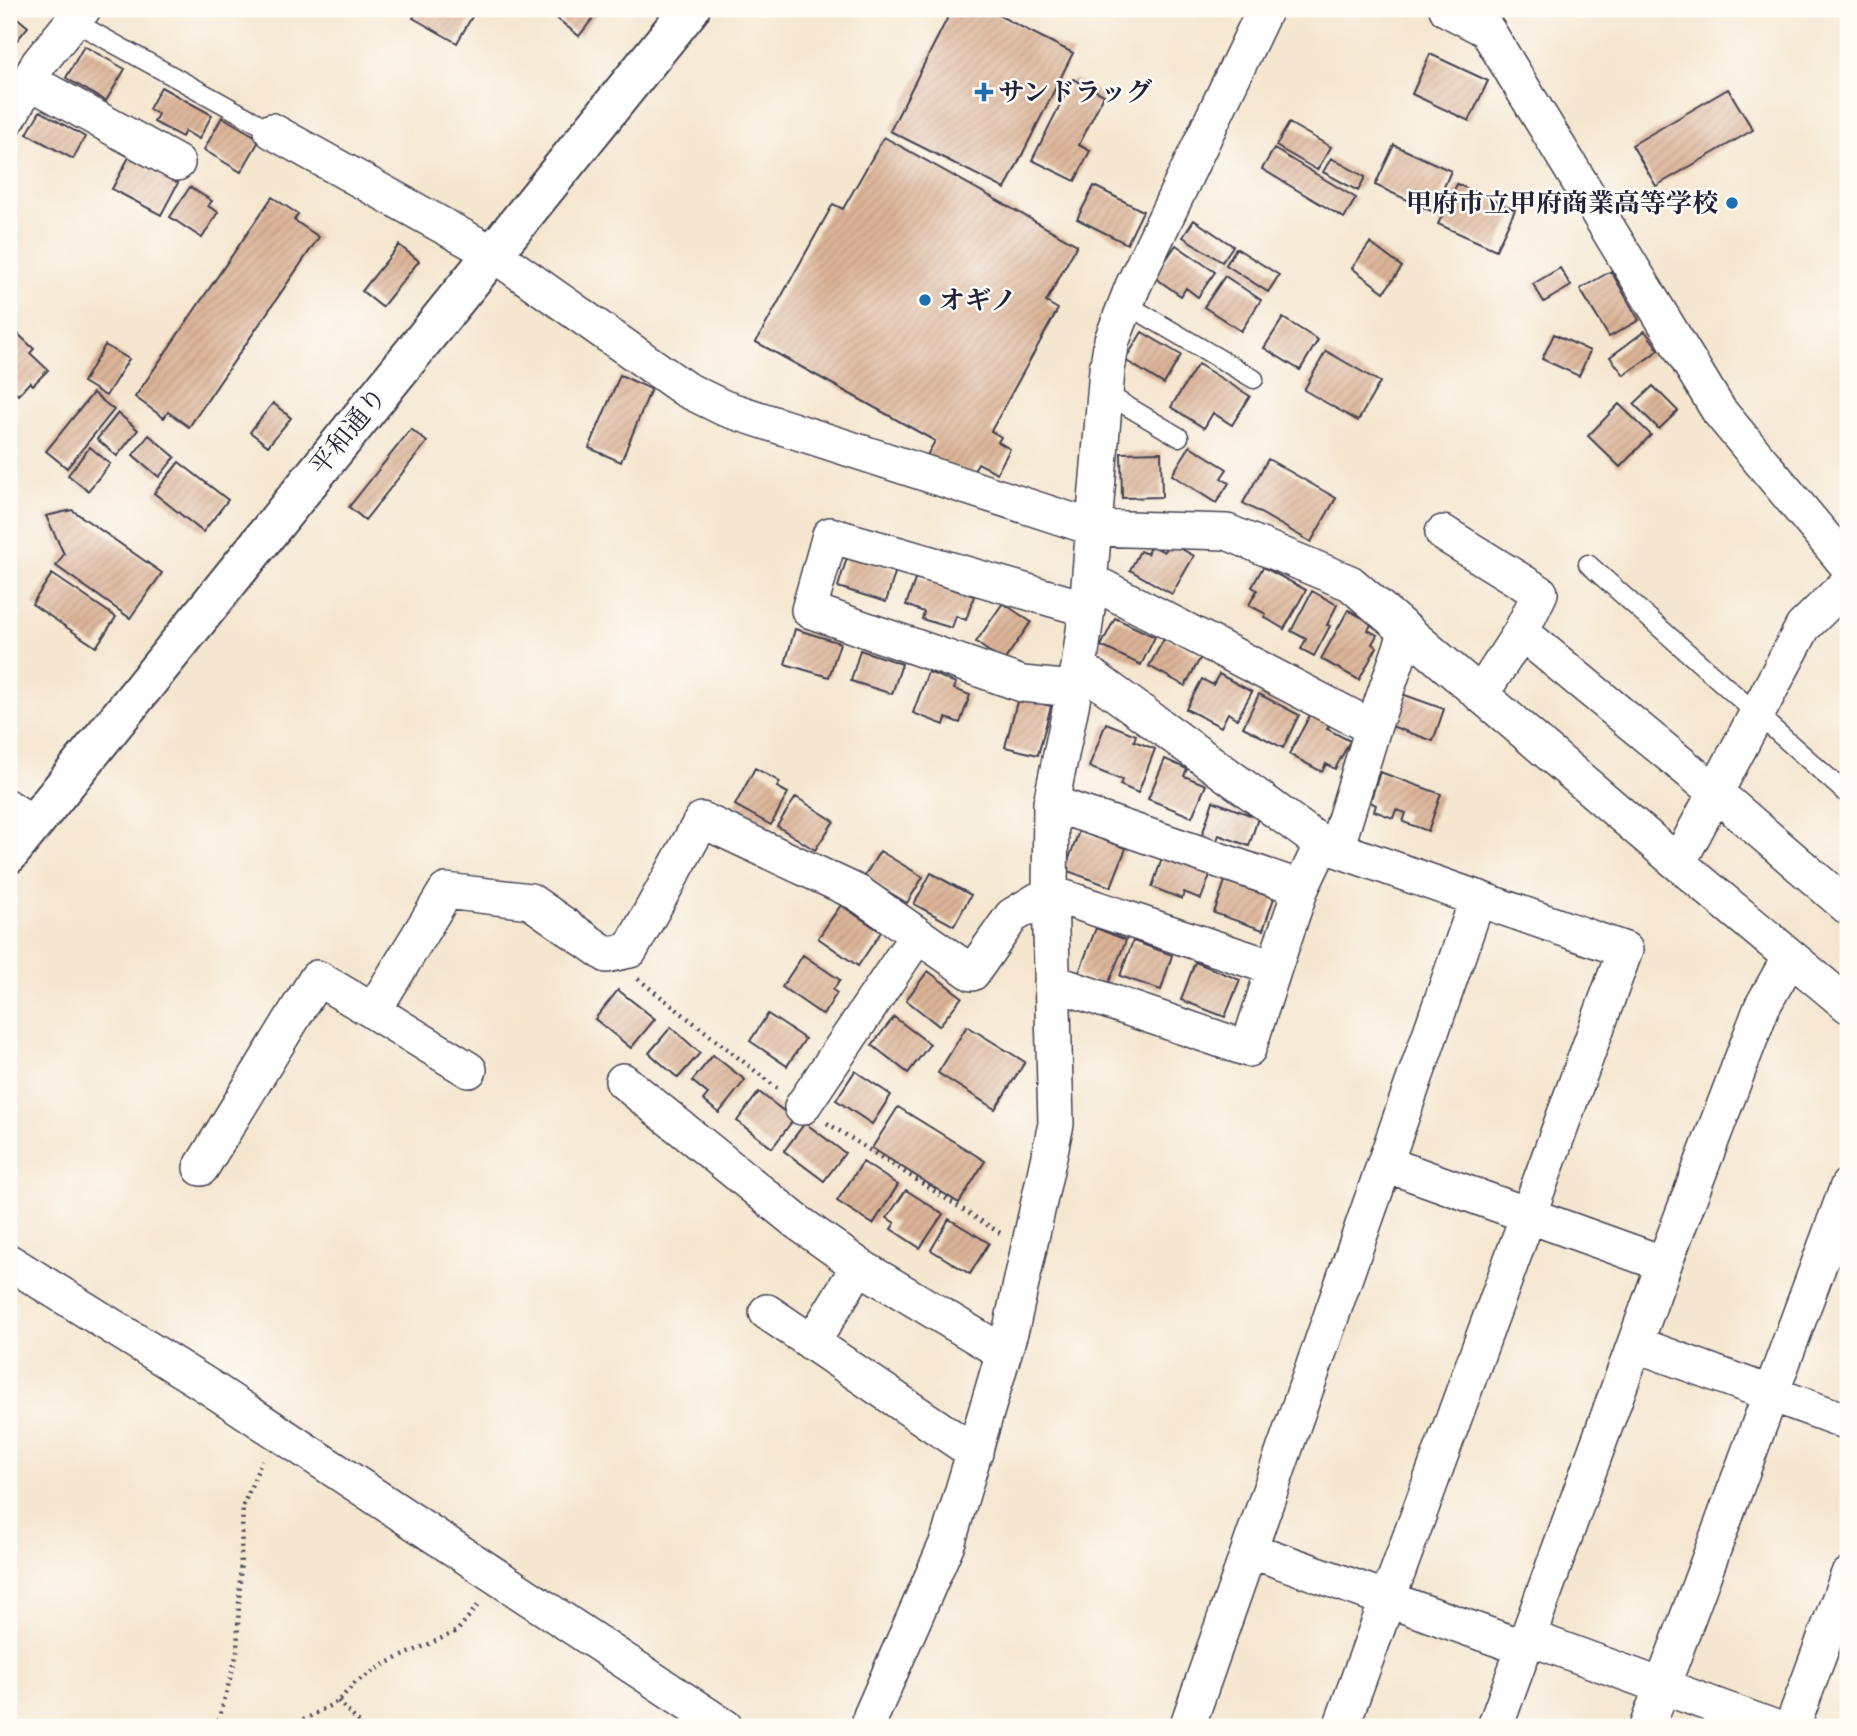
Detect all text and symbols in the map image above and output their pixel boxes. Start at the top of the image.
place label: サンドラッグ [998,75,1152,110]
marker: サンドラッグ [976,84,992,100]
place label: 甲府市立甲府商業高等学校 [1406,186,1718,221]
marker: 甲府市立甲府商業高等学校 [1724,195,1740,211]
place label: オギノ [939,283,1016,318]
marker: オギノ [917,292,933,308]
street label: 平和通り [302,380,395,483]

